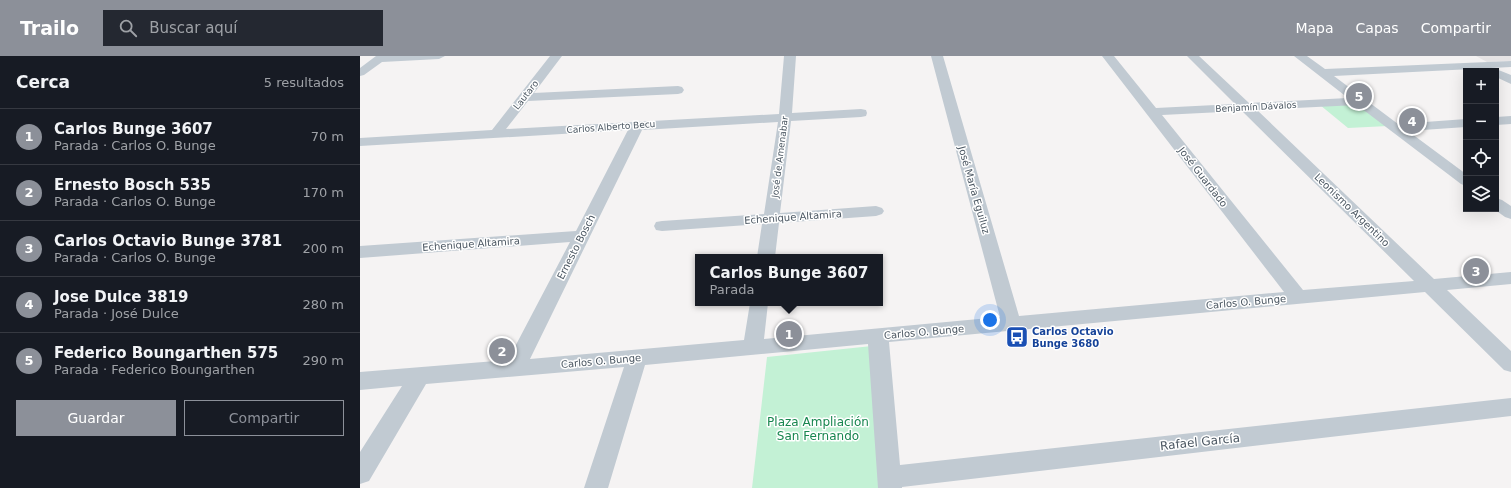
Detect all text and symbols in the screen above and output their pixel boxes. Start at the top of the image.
search box [103,10,383,46]
text: Trailo [20,17,79,39]
icon: search [117,17,139,39]
text: Buscar aquí [149,19,238,37]
text: Mapa [1295,20,1334,36]
text: Capas [1356,20,1399,36]
text: Compartir [1421,20,1491,36]
map controls [1463,68,1499,212]
button: + [1463,68,1499,104]
text: Cerca [16,72,70,92]
text: 5 resultados [264,75,344,90]
street label: Lautaro [512,78,541,112]
pin: 5 [1346,81,1372,111]
street label: Benjamín Dávalos [1215,100,1297,114]
button: − [1463,104,1499,140]
pin: 4 [1399,106,1425,136]
street label: José de Amenabar [770,115,790,199]
street label: Carlos Alberto Becu [566,119,656,135]
text: Carlos Bunge 3607 [54,120,213,138]
text: 1 [24,129,34,144]
text: 70 m [311,129,344,144]
text: Parada · Carlos O. Bunge [54,138,216,153]
button: locate [1463,140,1499,176]
street label: José María Eguiluz [956,144,992,235]
street label: José Guardado [1176,144,1230,209]
street label: Leonismo Argentino [1312,171,1392,249]
text: Ernesto Bosch 535 [54,176,211,194]
button: layers [1463,176,1499,212]
text: 2 [24,185,34,200]
text: 170 m [302,185,344,200]
text: Parada · Carlos O. Bunge [54,194,216,209]
street label: Echenique Altamira [744,208,842,226]
street label: Ernesto Bosch [555,213,597,281]
text: Carlos Octavio Bunge 3781 [54,232,282,250]
street label: Echenique Altamira [422,235,520,253]
text: 3 [24,241,34,256]
text: 200 m [302,241,344,256]
text: Parada · Carlos O. Bunge [54,250,216,265]
popup [695,254,883,306]
pin: 3 [1463,256,1489,286]
text: Carlos Bunge 3607 [710,264,868,282]
text: Parada [710,282,754,297]
text: Jose Dulce 3819 [54,288,189,306]
street label: Carlos O. Bunge [1205,293,1287,311]
text: 4 [24,297,34,312]
text: 280 m [302,297,344,312]
text: Parada · José Dulce [54,306,179,321]
your location [980,310,1000,330]
pin: 1 [776,319,802,349]
street label: Carlos O. Bunge [883,323,965,341]
bus stop icon: Carlos Octavio Bunge 3680 [1004,324,1030,350]
place label: Carlos Octavio Bunge 3680 [1032,326,1114,349]
pin: 2 [489,336,515,366]
text: Federico Boungarthen 575 [54,344,278,362]
street label: Carlos O. Bunge [560,352,642,370]
text: 5 [24,353,34,368]
text: 290 m [302,353,344,368]
text: Parada · Federico Boungarthen [54,362,255,377]
button: Guardar [16,400,176,436]
button: Compartir [184,400,344,436]
park label: Plaza Ampliación San Fernando [767,415,869,443]
street label: Rafael García [1159,431,1241,453]

